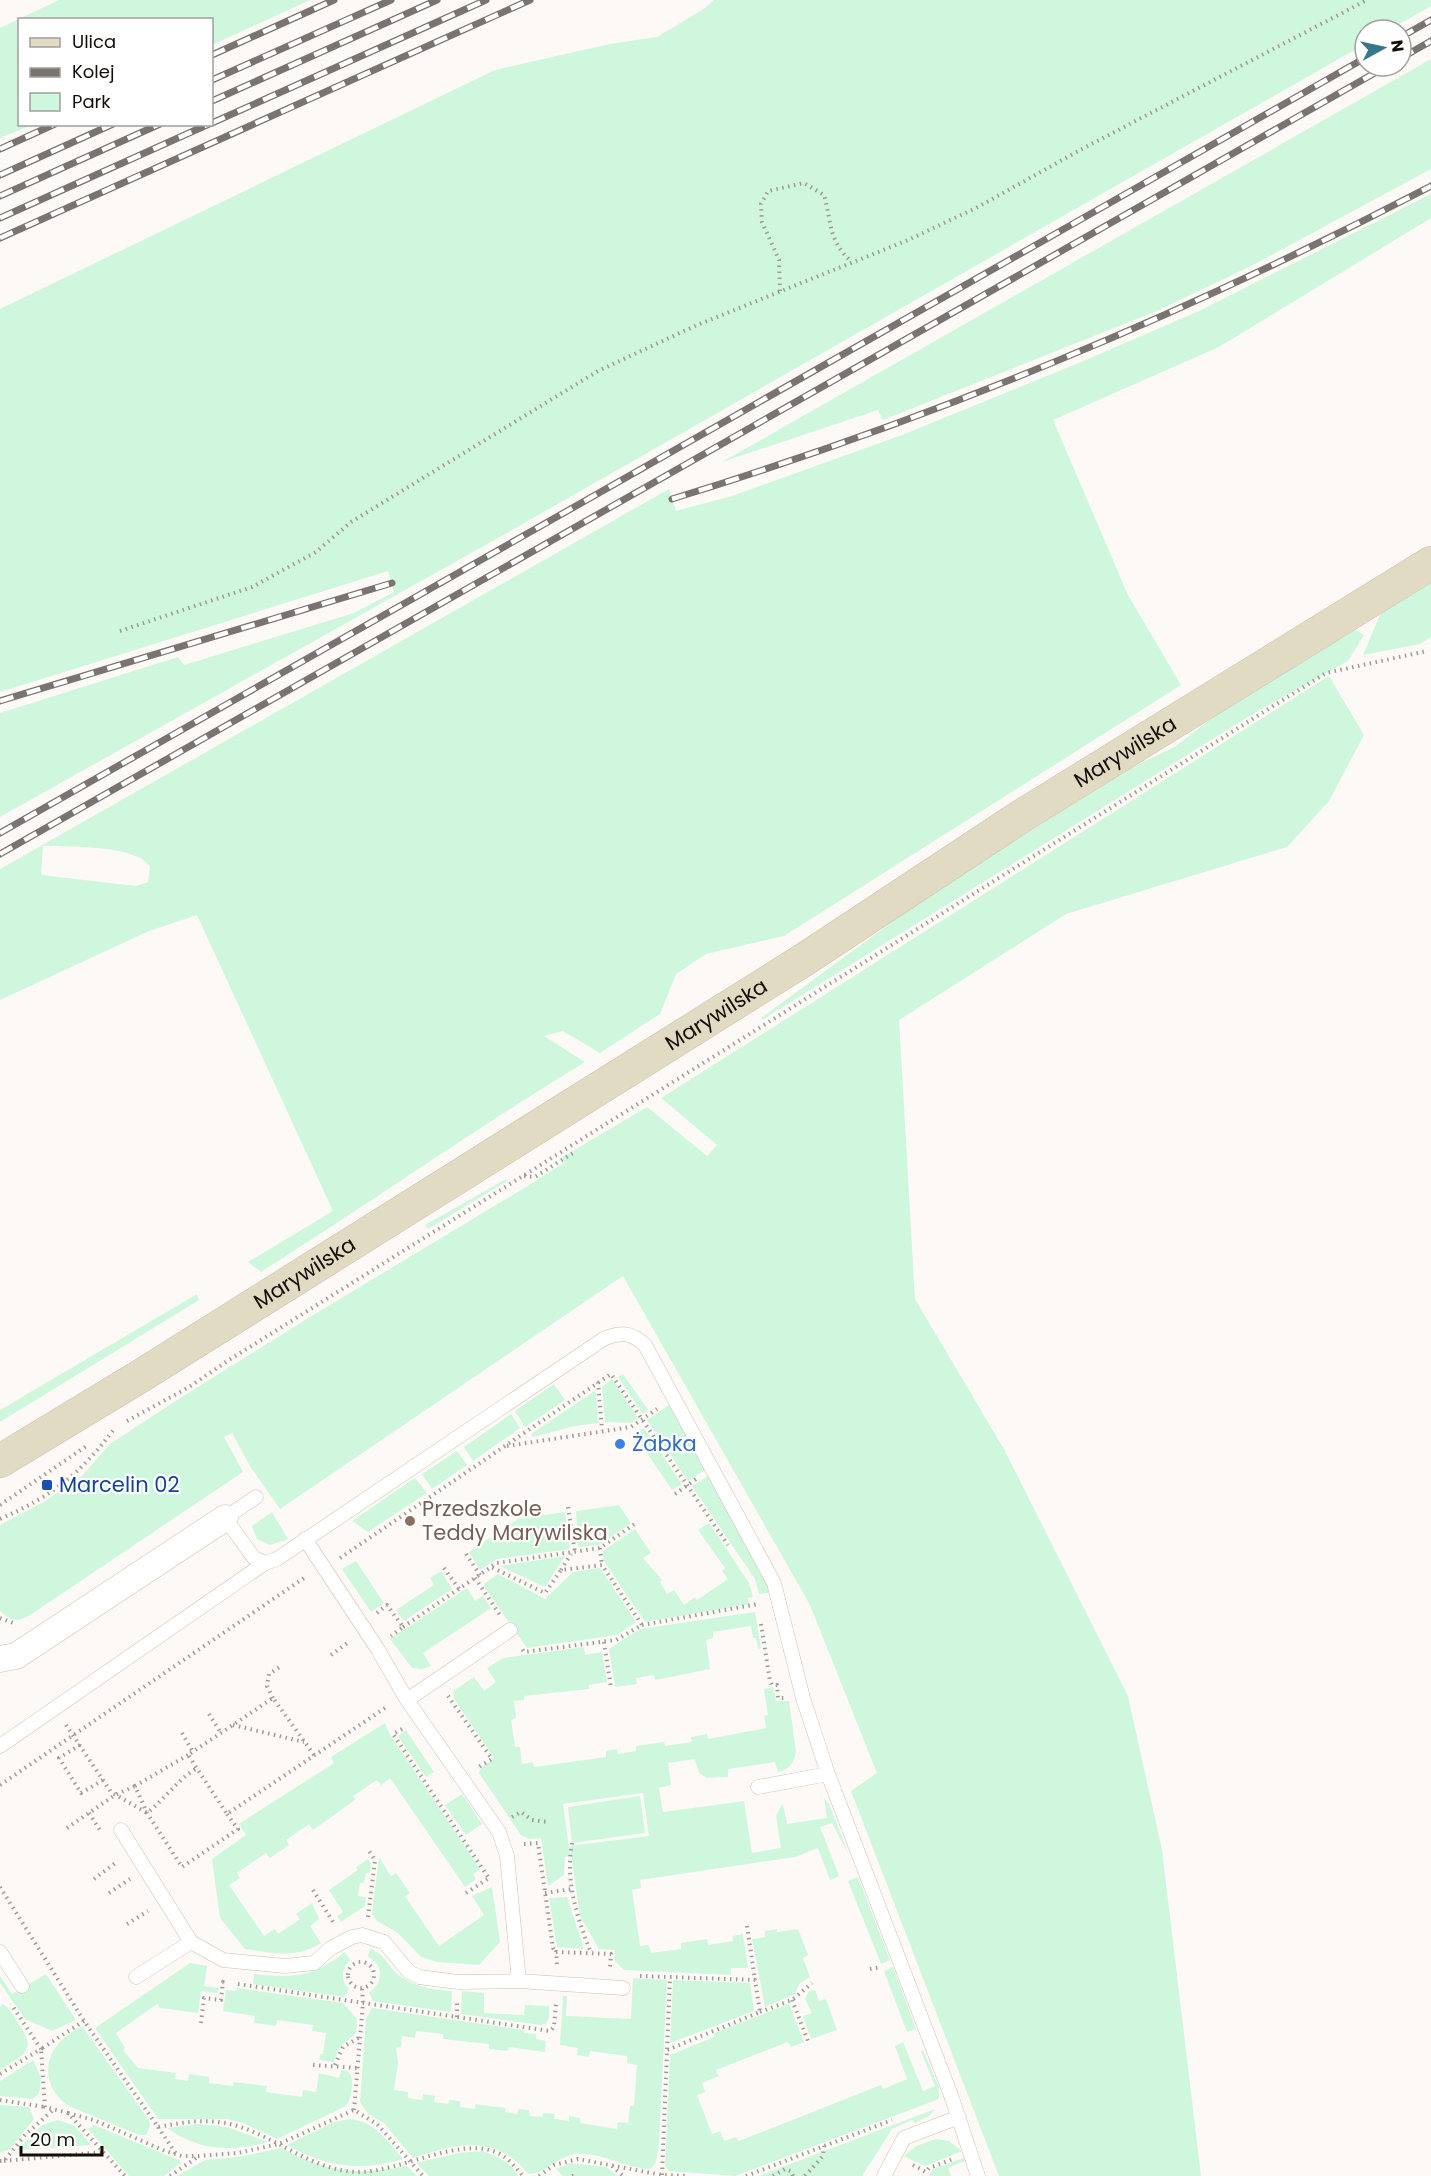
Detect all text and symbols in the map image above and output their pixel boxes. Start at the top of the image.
legend [18,18,213,126]
north arrow [1353,18,1413,78]
text: Ulica [72,29,116,54]
text: N [1385,38,1410,54]
text: Kolej [72,59,114,84]
text: Park [72,89,111,114]
street label: Marywilska [1068,709,1182,794]
street label: Marywilska [659,971,773,1057]
street label: Marywilska [248,1230,361,1316]
place label: Żabka [632,1429,697,1458]
marker: Żabka [613,1437,627,1451]
place label: Marcelin 02 [59,1470,180,1499]
marker: Marcelin 02 [40,1478,54,1492]
place label: Przedszkole Teddy Marywilska [422,1494,608,1547]
marker: Przedszkole Teddy Marywilska [403,1514,417,1528]
scale bar [21,2119,102,2157]
text: 20 m [30,2127,75,2152]

